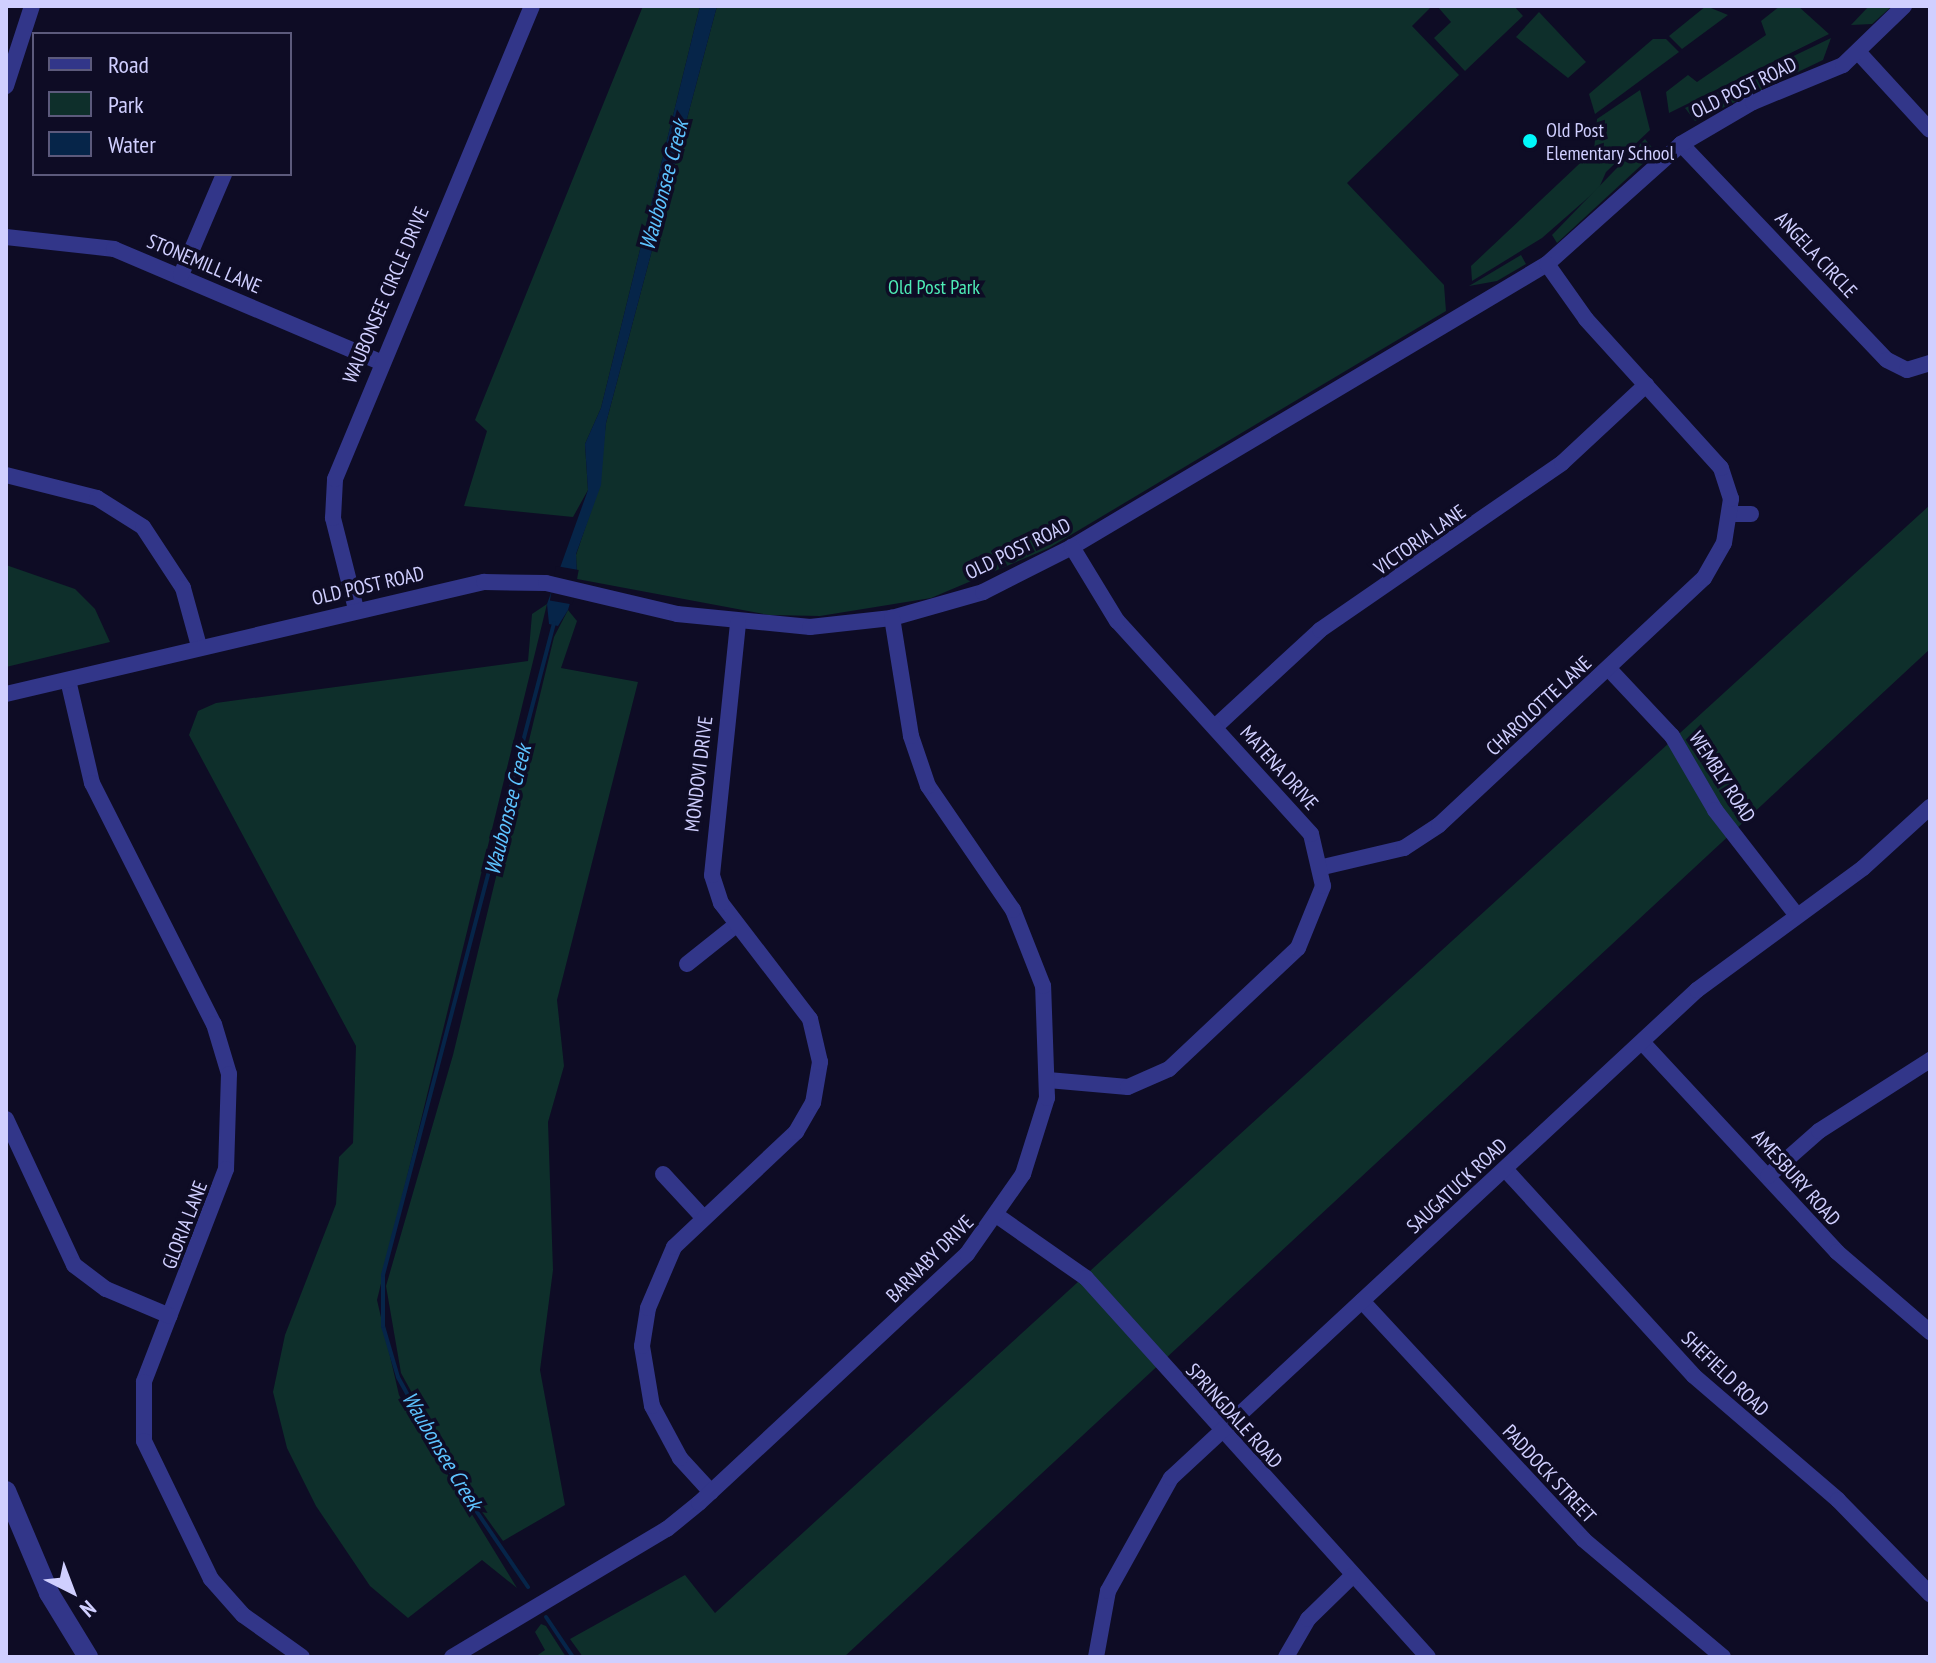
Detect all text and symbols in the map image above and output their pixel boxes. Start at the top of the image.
legend [32,32,292,176]
text: Road [108,49,149,80]
street label: OLD POST ROAD [1687,52,1801,124]
text: Park [108,89,144,120]
water label: Waubonsee Creek [634,117,694,253]
place label: Old Post Elementary School [1546,118,1675,165]
text: Water [108,129,156,160]
marker: Old Post Elementary School [1521,132,1539,150]
street label: WAUBONSEE CIRCLE DRIVE [338,203,434,387]
street label: ANGELA CIRCLE [1770,207,1862,303]
street label: STONEMILL LANE [143,229,265,299]
park label: Old Post Park [888,275,980,299]
street label: VICTORIA LANE [1369,500,1471,580]
street label: OLD POST ROAD [961,513,1075,585]
street label: OLD POST ROAD [309,561,427,611]
street label: CHAROLOTTE LANE [1481,651,1597,761]
street label: MONDOVI DRIVE [680,715,718,833]
street label: MATENA DRIVE [1235,721,1323,815]
street label: WEMBLY ROAD [1684,727,1760,827]
water label: Waubonsee Creek [479,742,537,878]
street label: AMESBURY ROAD [1747,1125,1845,1231]
street label: SAUGATUCK ROAD [1402,1133,1512,1239]
street label: GLORIA LANE [157,1177,213,1273]
street label: BARNABY DRIVE [881,1210,979,1308]
street label: SHEFIELD ROAD [1676,1326,1774,1422]
street label: SPRINGDALE ROAD [1181,1359,1287,1473]
water label: Waubonsee Creek [396,1387,488,1515]
street label: PADDOCK STREET [1497,1420,1601,1528]
north arrow [32,1551,112,1631]
text: N [74,1594,102,1623]

